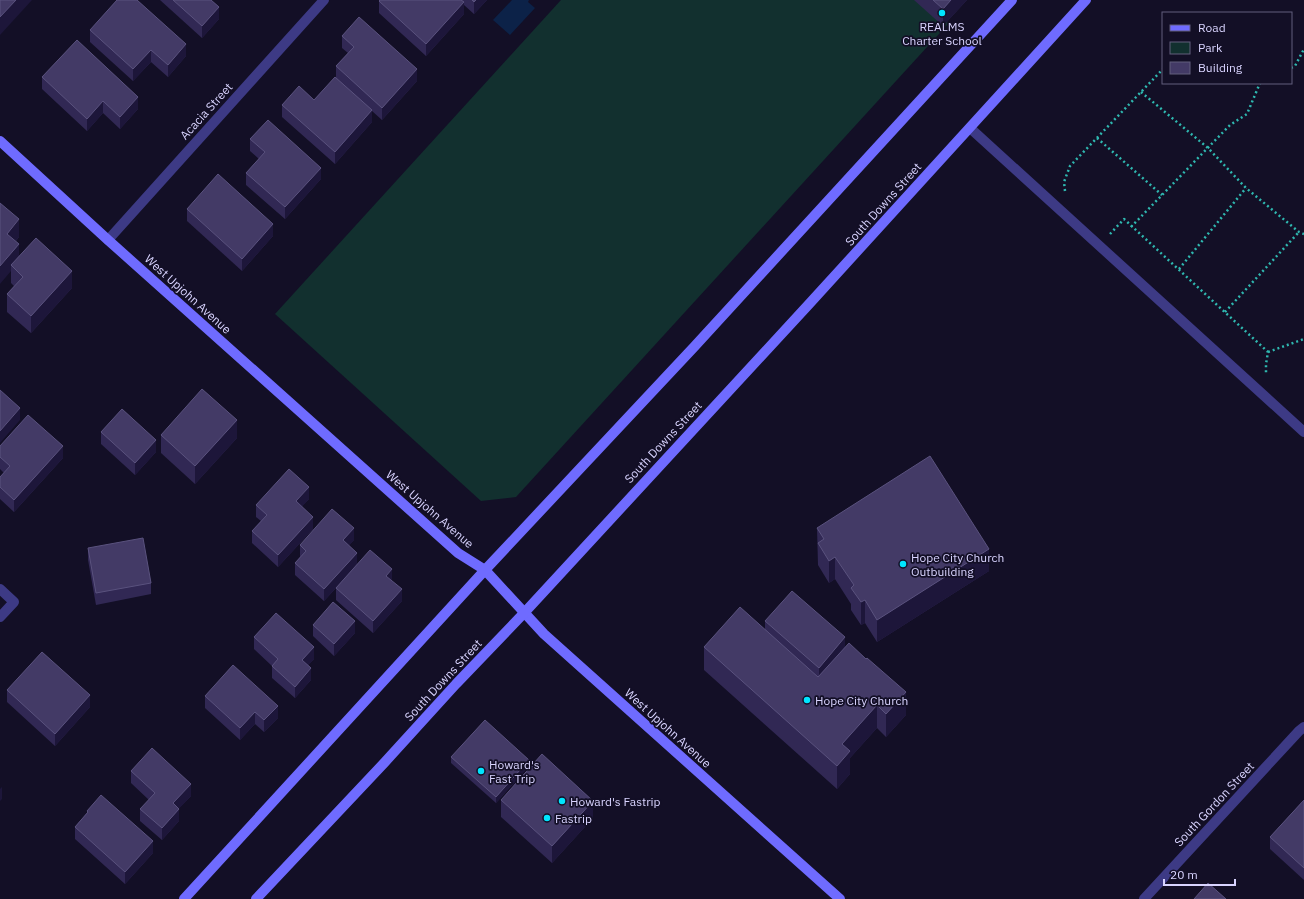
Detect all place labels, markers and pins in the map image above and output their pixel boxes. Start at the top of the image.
marker: REALMS Charter School [937,8,947,18]
place label: REALMS Charter School [902,19,982,48]
place label: Hope City Church Outbuilding [911,550,1004,579]
marker: Hope City Church Outbuilding [898,559,908,569]
place label: Hope City Church [815,693,908,708]
marker: Hope City Church [802,695,812,705]
place label: Howard's Fast Trip [489,757,540,786]
marker: Howard's Fast Trip [476,766,486,776]
place label: Howard's Fastrip [570,794,661,809]
marker: Howard's Fastrip [557,796,567,806]
place label: Fastrip [555,811,592,826]
marker: Fastrip [542,813,552,823]

